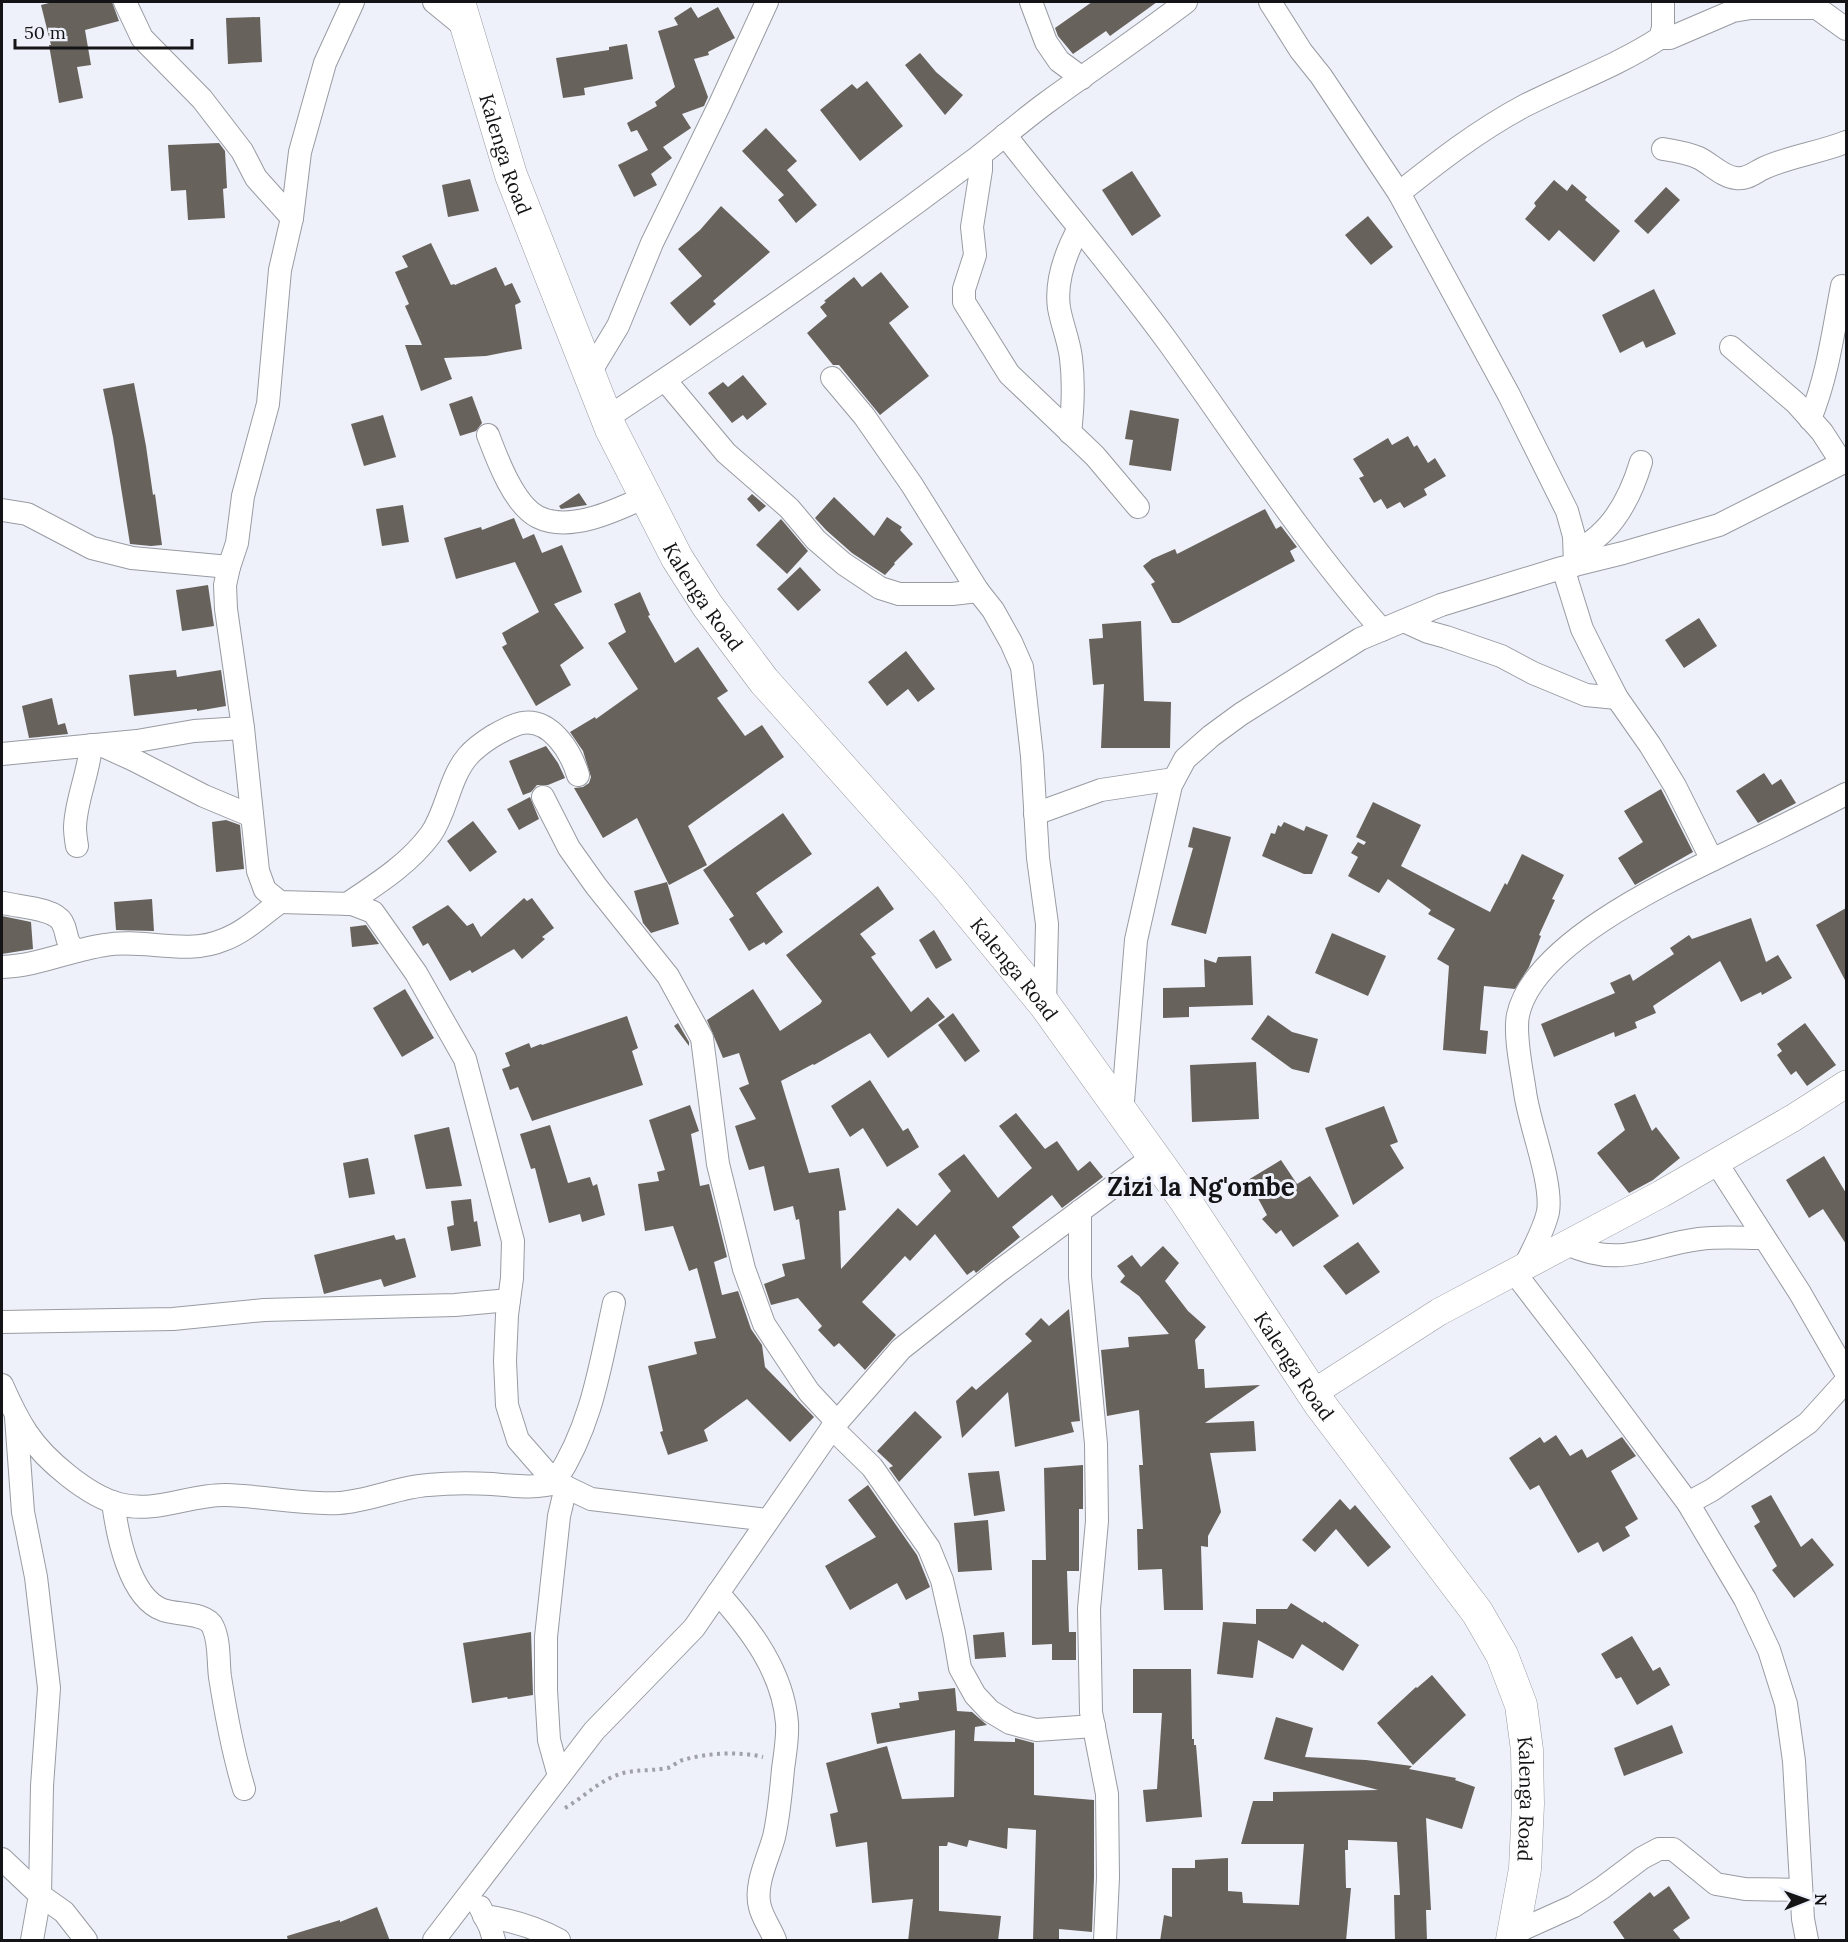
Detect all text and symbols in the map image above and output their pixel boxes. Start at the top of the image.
scale bar [15,12,192,50]
text: 50 m [24,21,66,44]
street label: Kalenga Road [475,91,538,218]
street label: Kalenga Road [658,538,749,655]
street label: Kalenga Road [966,912,1064,1025]
district label: Zizi la Ng'ombe [1107,1170,1295,1203]
street label: Kalenga Road [1249,1307,1340,1425]
street label: Kalenga Road [1513,1735,1541,1862]
north arrow [1776,1870,1836,1930]
text: N [1811,1893,1831,1906]

